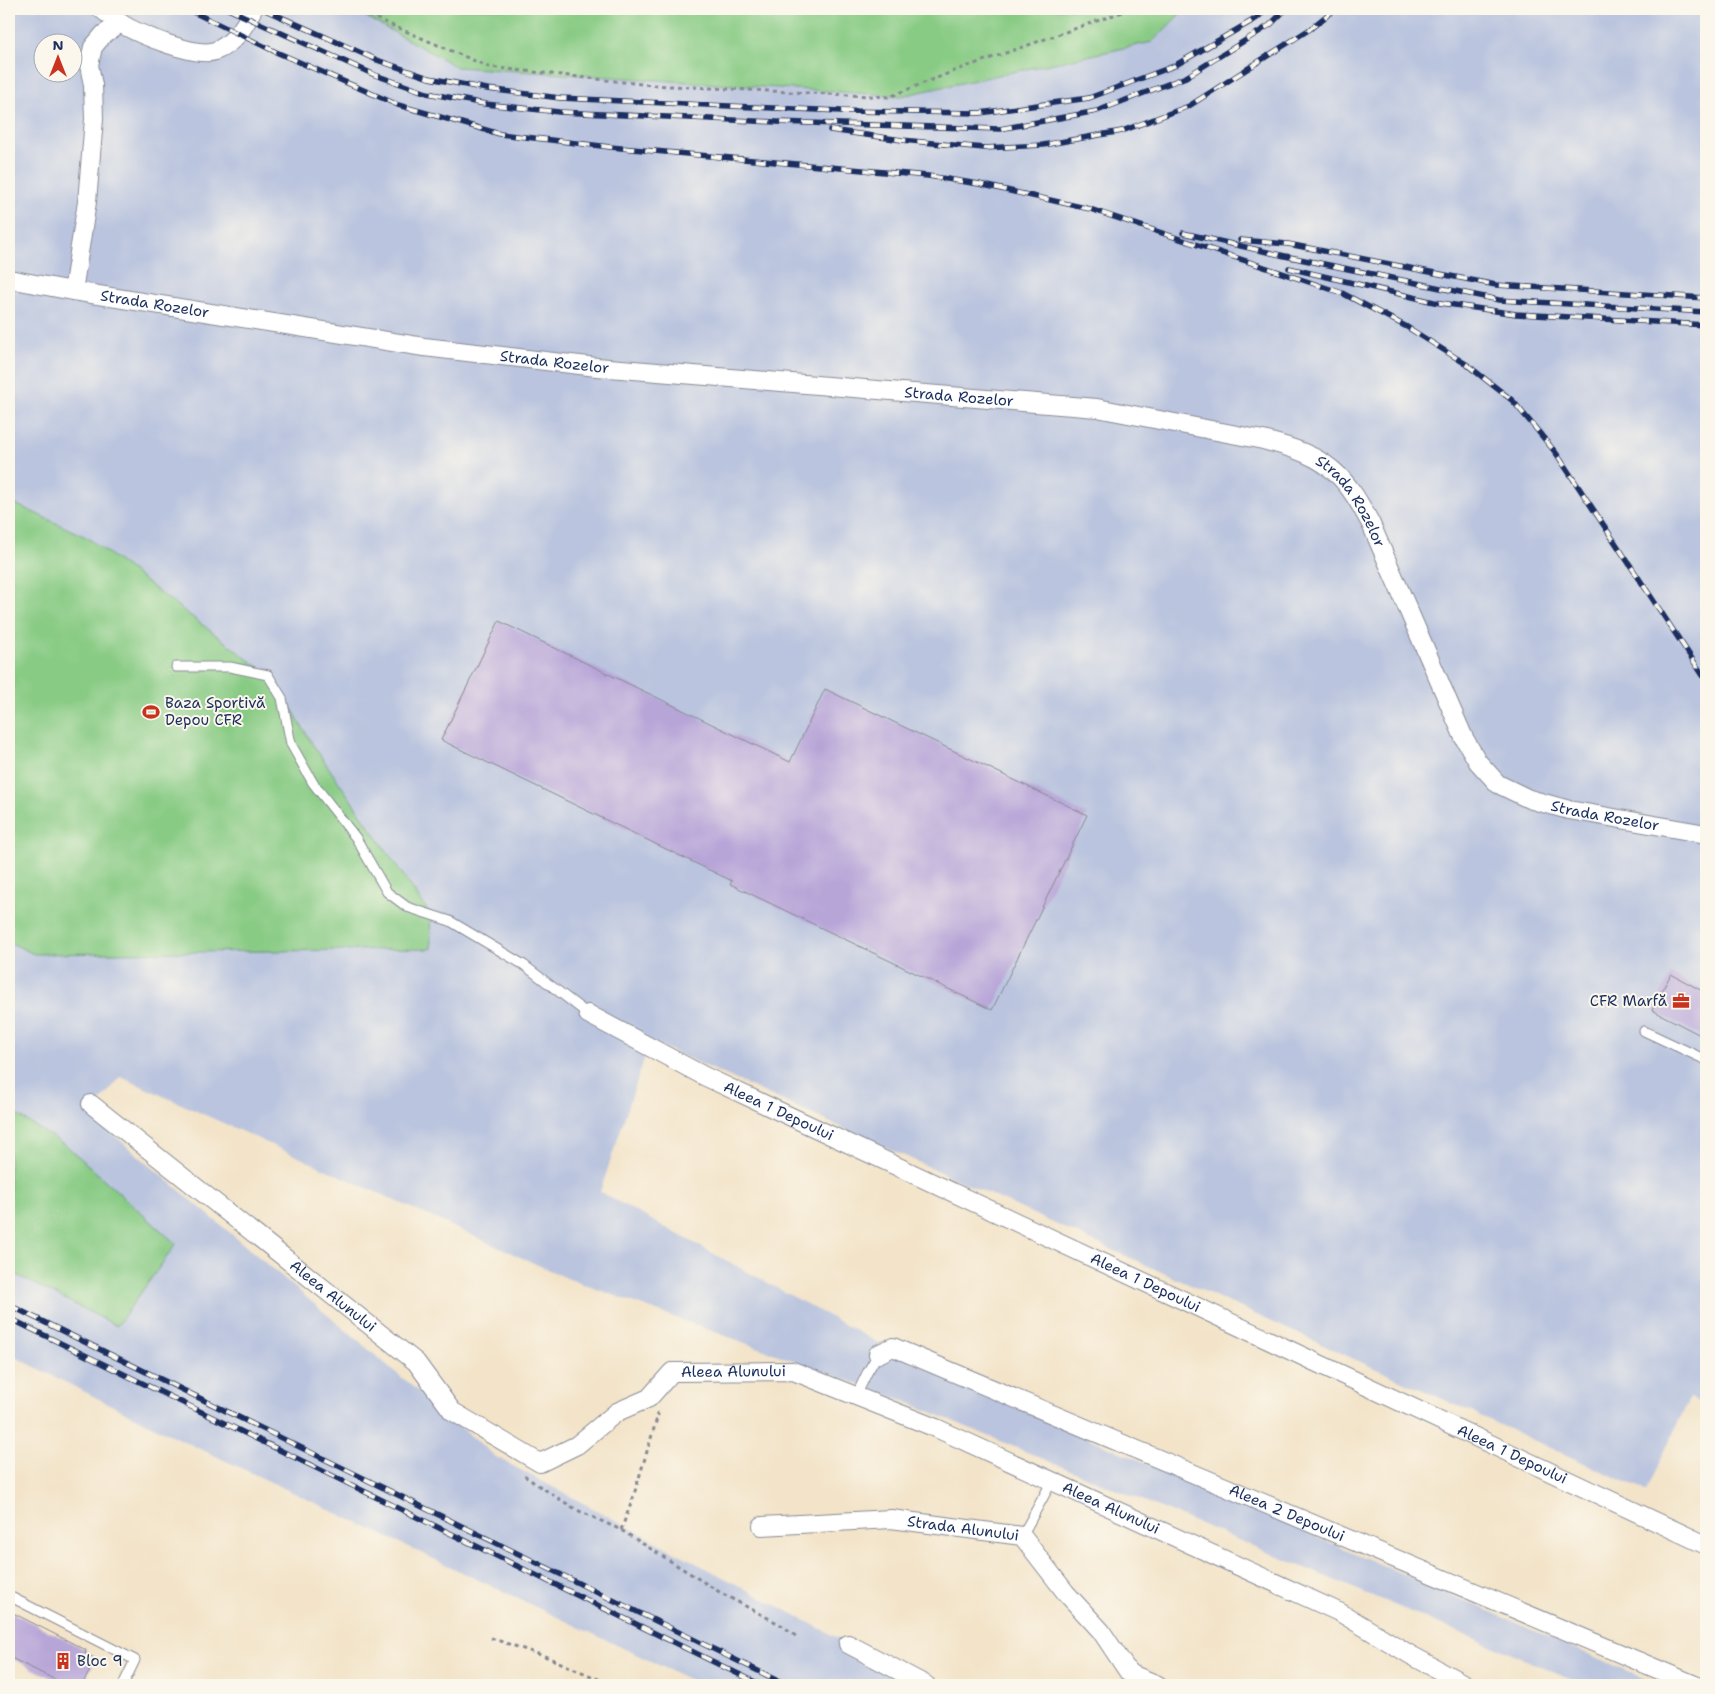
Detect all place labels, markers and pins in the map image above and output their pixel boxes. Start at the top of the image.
place label: Baza Sportivă Depou CFR [165,693,266,730]
sports icon: Baza Sportivă Depou CFR [141,702,161,722]
place label: CFR Marfă [1590,991,1668,1011]
office icon: CFR Marfă [1671,991,1691,1011]
building icon: Bloc 9 [53,1651,73,1671]
place label: Bloc 9 [77,1651,123,1671]

